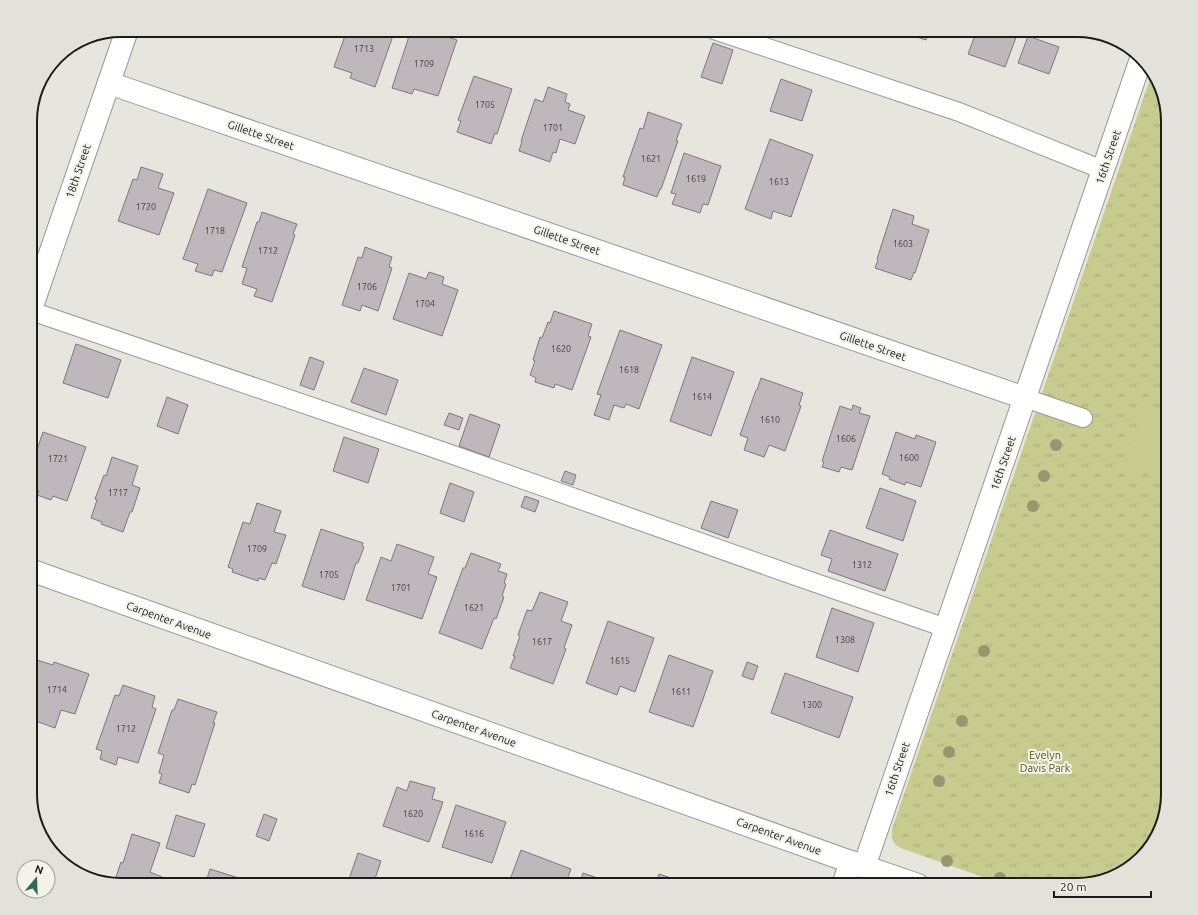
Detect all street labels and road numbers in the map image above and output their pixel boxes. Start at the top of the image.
street label: Gillette Street [226,118,297,152]
street label: 16th Street [1093,128,1123,186]
street label: 18th Street [63,142,93,200]
street label: Gillette Street [532,223,603,257]
street label: Gillette Street [838,329,909,363]
street label: 16th Street [988,434,1018,492]
street label: Carpenter Avenue [125,599,213,641]
street label: Carpenter Avenue [430,707,518,749]
street label: 16th Street [882,740,912,798]
street label: Carpenter Avenue [735,815,823,857]

